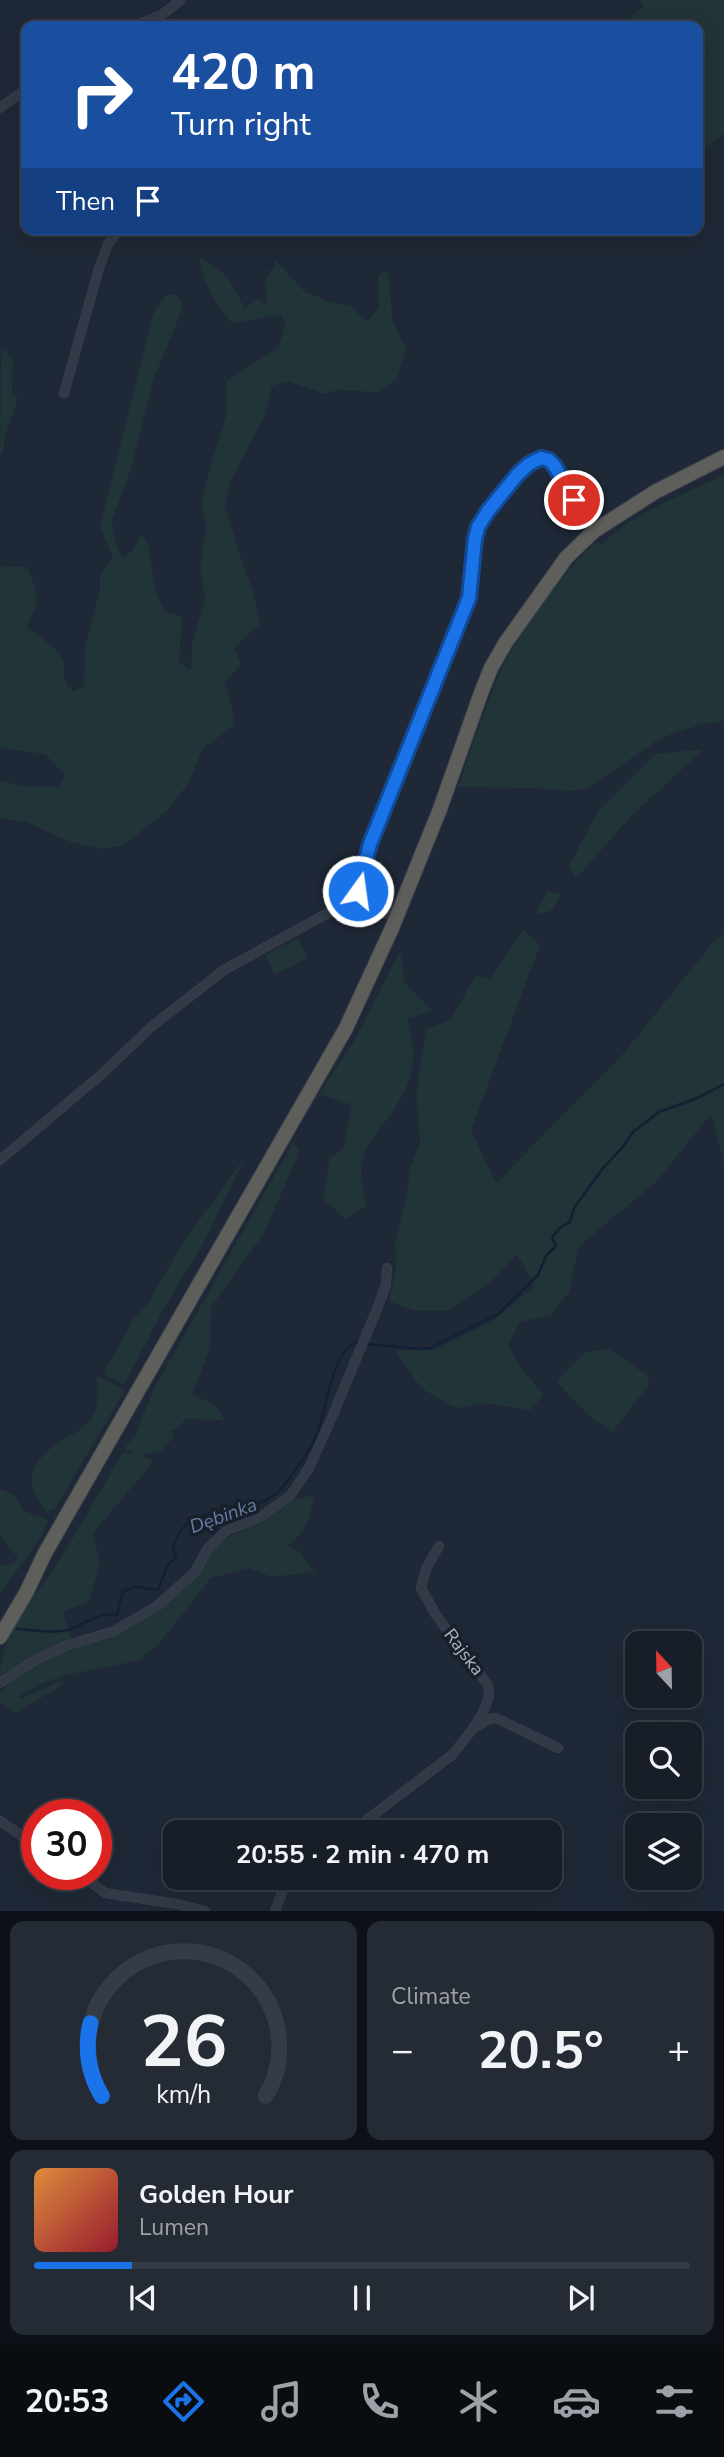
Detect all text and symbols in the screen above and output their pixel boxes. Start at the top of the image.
text: 420 m [171,39,315,106]
icon: right [56,49,147,140]
text: Turn right [171,103,311,146]
icon: arrive [129,182,167,220]
text: Then [56,184,115,219]
pin [544,470,604,530]
icon: arrive [555,481,593,519]
position arrow [321,854,395,928]
water label: Dębinka [186,1492,261,1540]
street label: Rajska [438,1624,490,1680]
north arrow [625,1631,702,1708]
map controls [625,1631,702,1890]
button: search [625,1722,702,1799]
speed limit sign: 30 [21,1799,112,1890]
button: layers [625,1813,702,1890]
text: 20:55 · 2 min · 470 m [236,1837,489,1872]
text: Climate [391,1981,471,2012]
text: 26 [140,1993,227,2093]
text: 20.5° [477,2015,604,2086]
text: − [391,2025,414,2076]
text: + [667,2025,690,2076]
text: km/h [156,2078,211,2112]
text: Golden Hour [139,2177,294,2212]
text: Lumen [139,2212,209,2243]
icon: previous [124,2279,162,2317]
icon: pause [343,2279,381,2317]
icon: next [562,2279,600,2317]
icon: directions [159,2377,208,2426]
icon: music [257,2377,306,2426]
icon: phone [355,2377,404,2426]
icon: climate [454,2377,503,2426]
icon: car [552,2377,601,2426]
icon: filters [650,2377,699,2426]
text: 20:53 [25,2380,109,2423]

